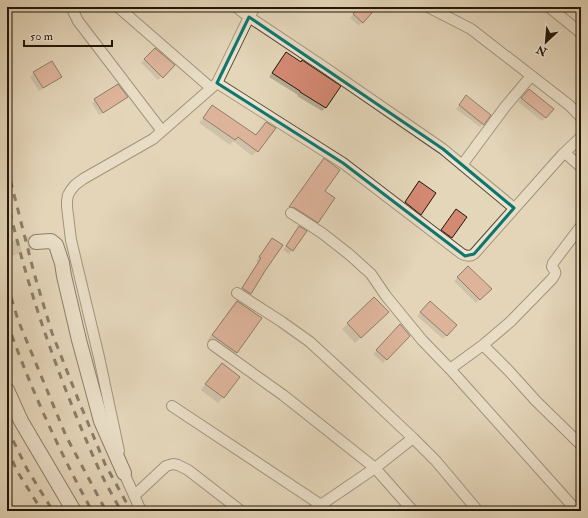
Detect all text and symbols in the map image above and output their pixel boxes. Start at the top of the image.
scale bar [24,22,112,48]
north arrow [526,22,566,62]
text: 50 m [30,29,54,44]
text: N [534,42,550,59]

